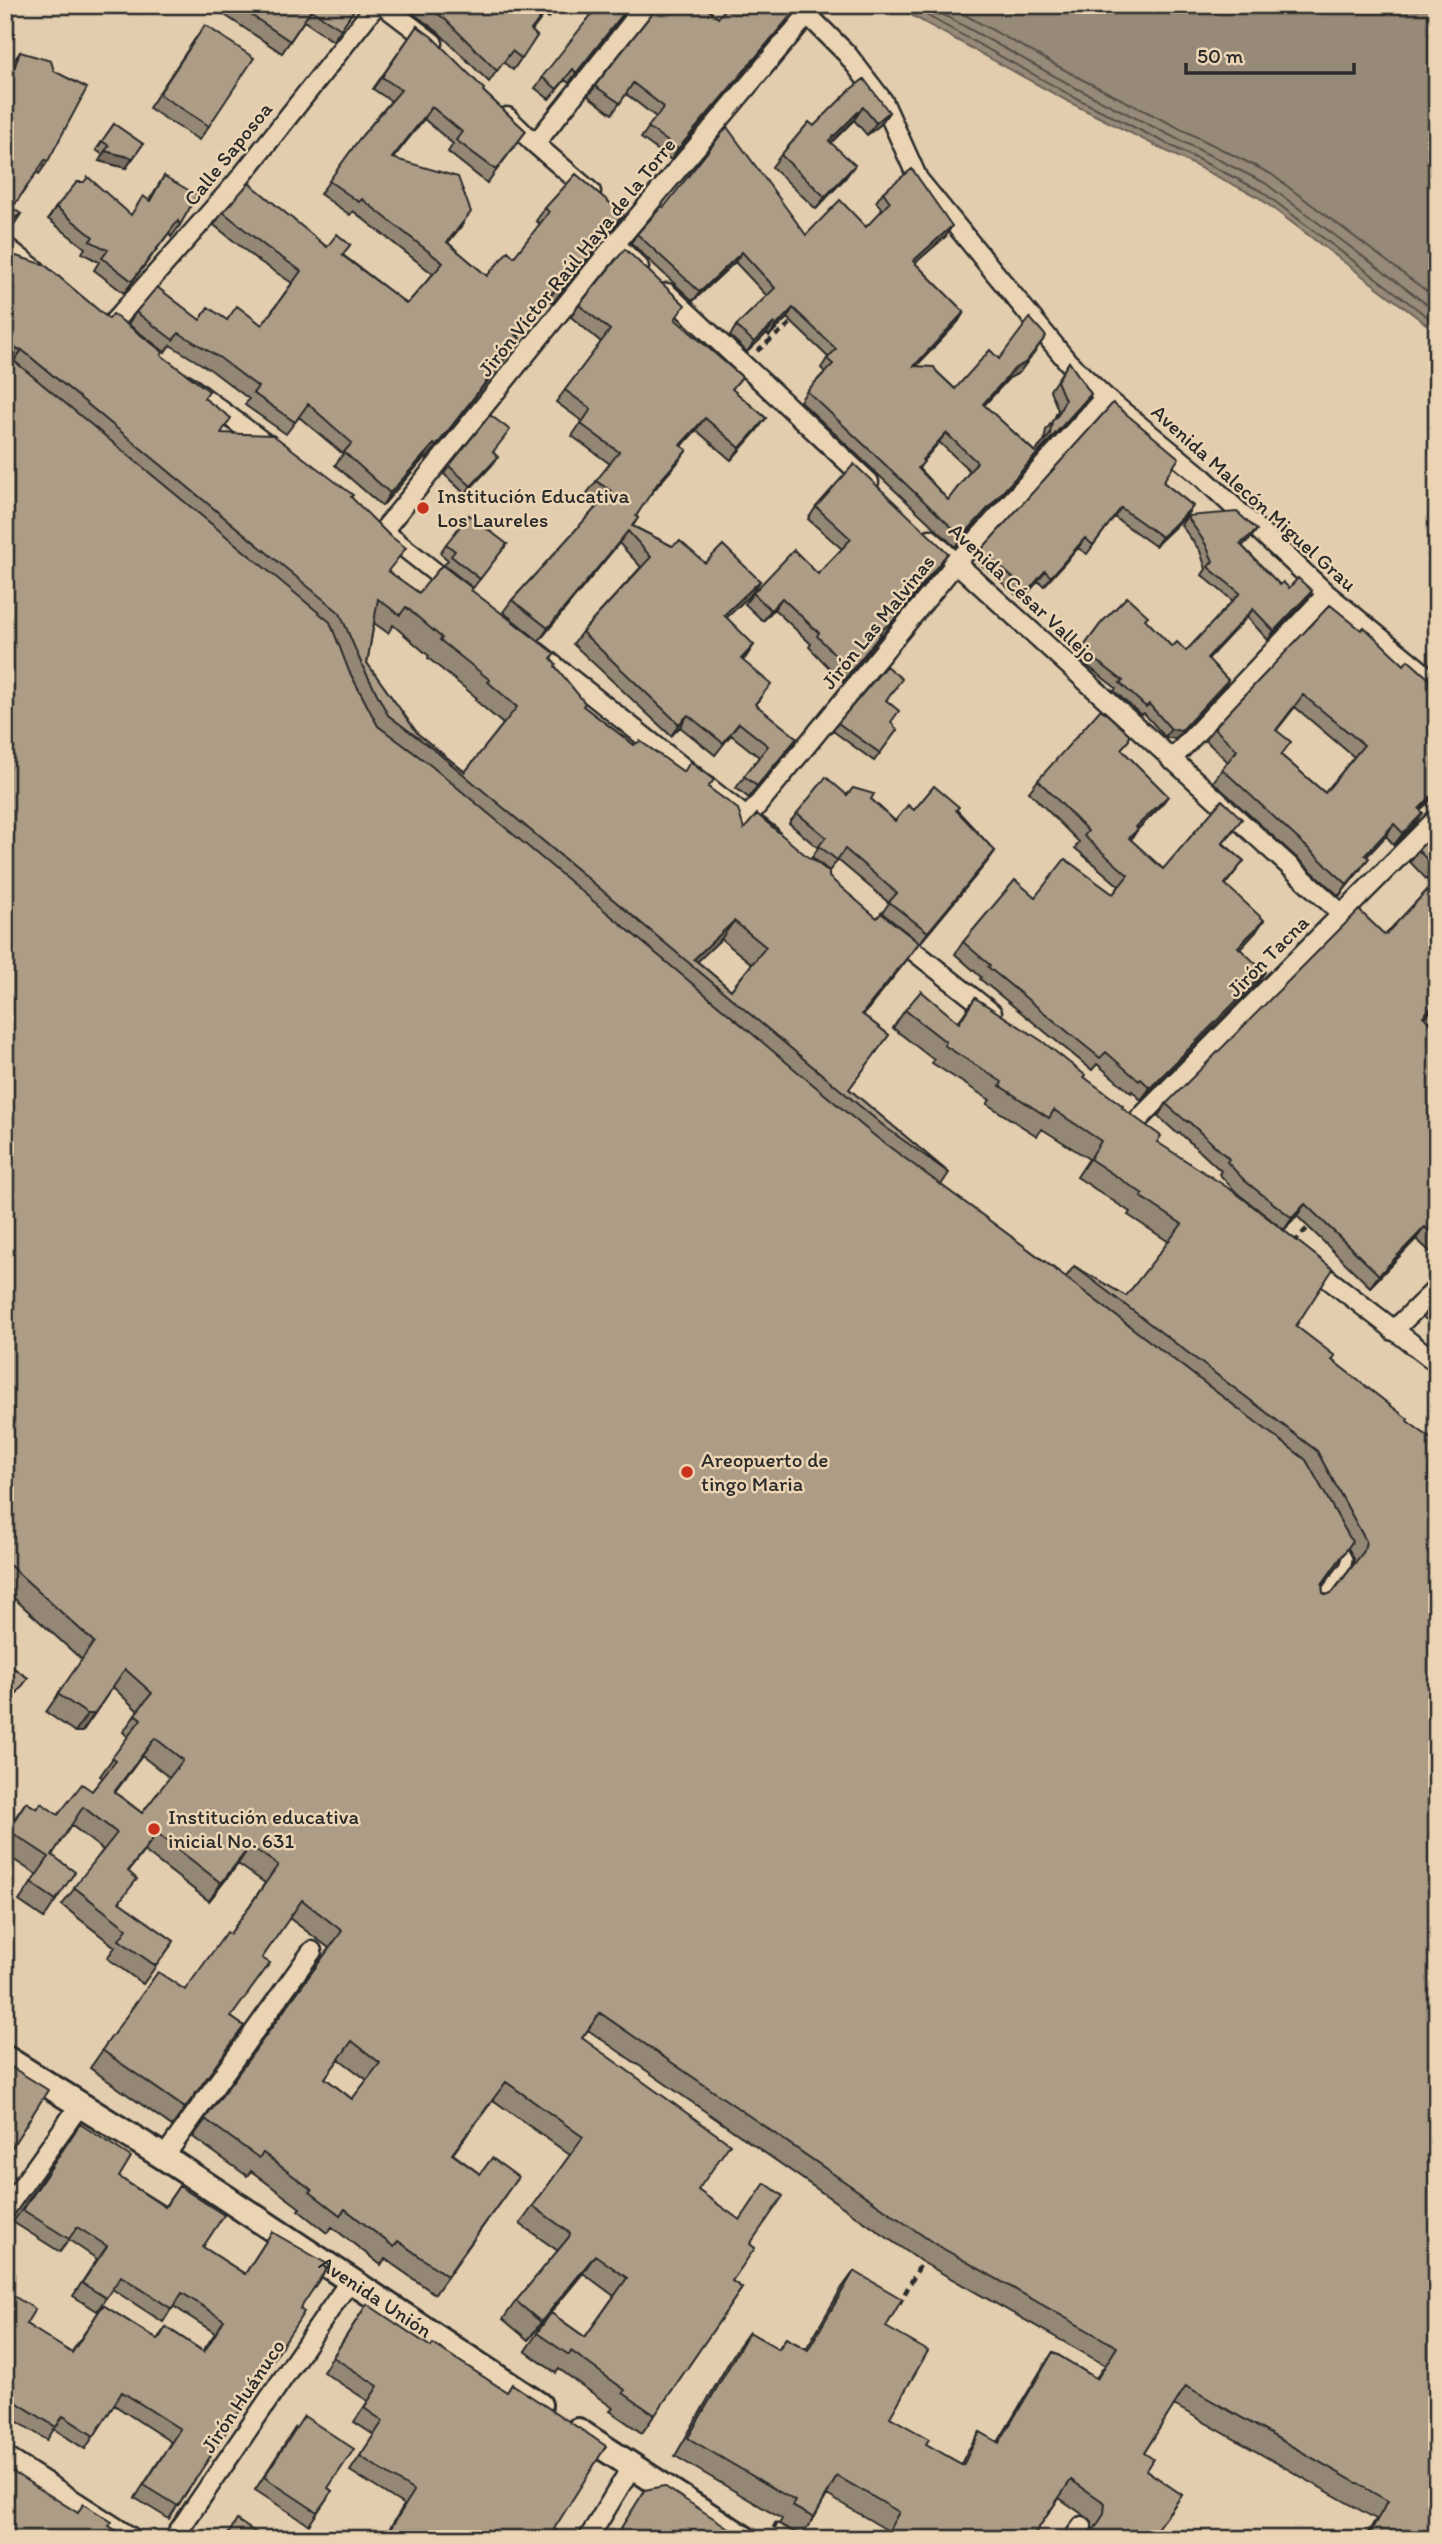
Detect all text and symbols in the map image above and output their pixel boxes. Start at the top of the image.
scale bar [1186,32,1354,76]
text: 50 m [1197,43,1244,68]
street label: Calle Saposoa [178,97,277,211]
street label: Jirón Víctor Raúl Haya de la Torre [473,132,681,381]
street label: Avenida Malecón Miguel Grau [1147,399,1362,597]
place label: Institución Educativa Los Laureles [437,483,629,532]
marker: Institución Educativa Los Laureles [415,500,431,516]
street label: Avenida César Vallejo [944,517,1103,668]
street label: Jirón Las Malvinas [816,549,939,694]
street label: Jirón Tacna [1222,909,1314,1002]
place label: Areopuerto de tingo Maria [701,1447,829,1496]
marker: Areopuerto de tingo Maria [679,1464,695,1480]
place label: Institución educativa inicial No. 631 [168,1804,359,1853]
marker: Institución educativa inicial No. 631 [146,1821,162,1837]
street label: Avenida Unión [315,2250,437,2343]
street label: Jirón Huánuco [195,2334,290,2457]

